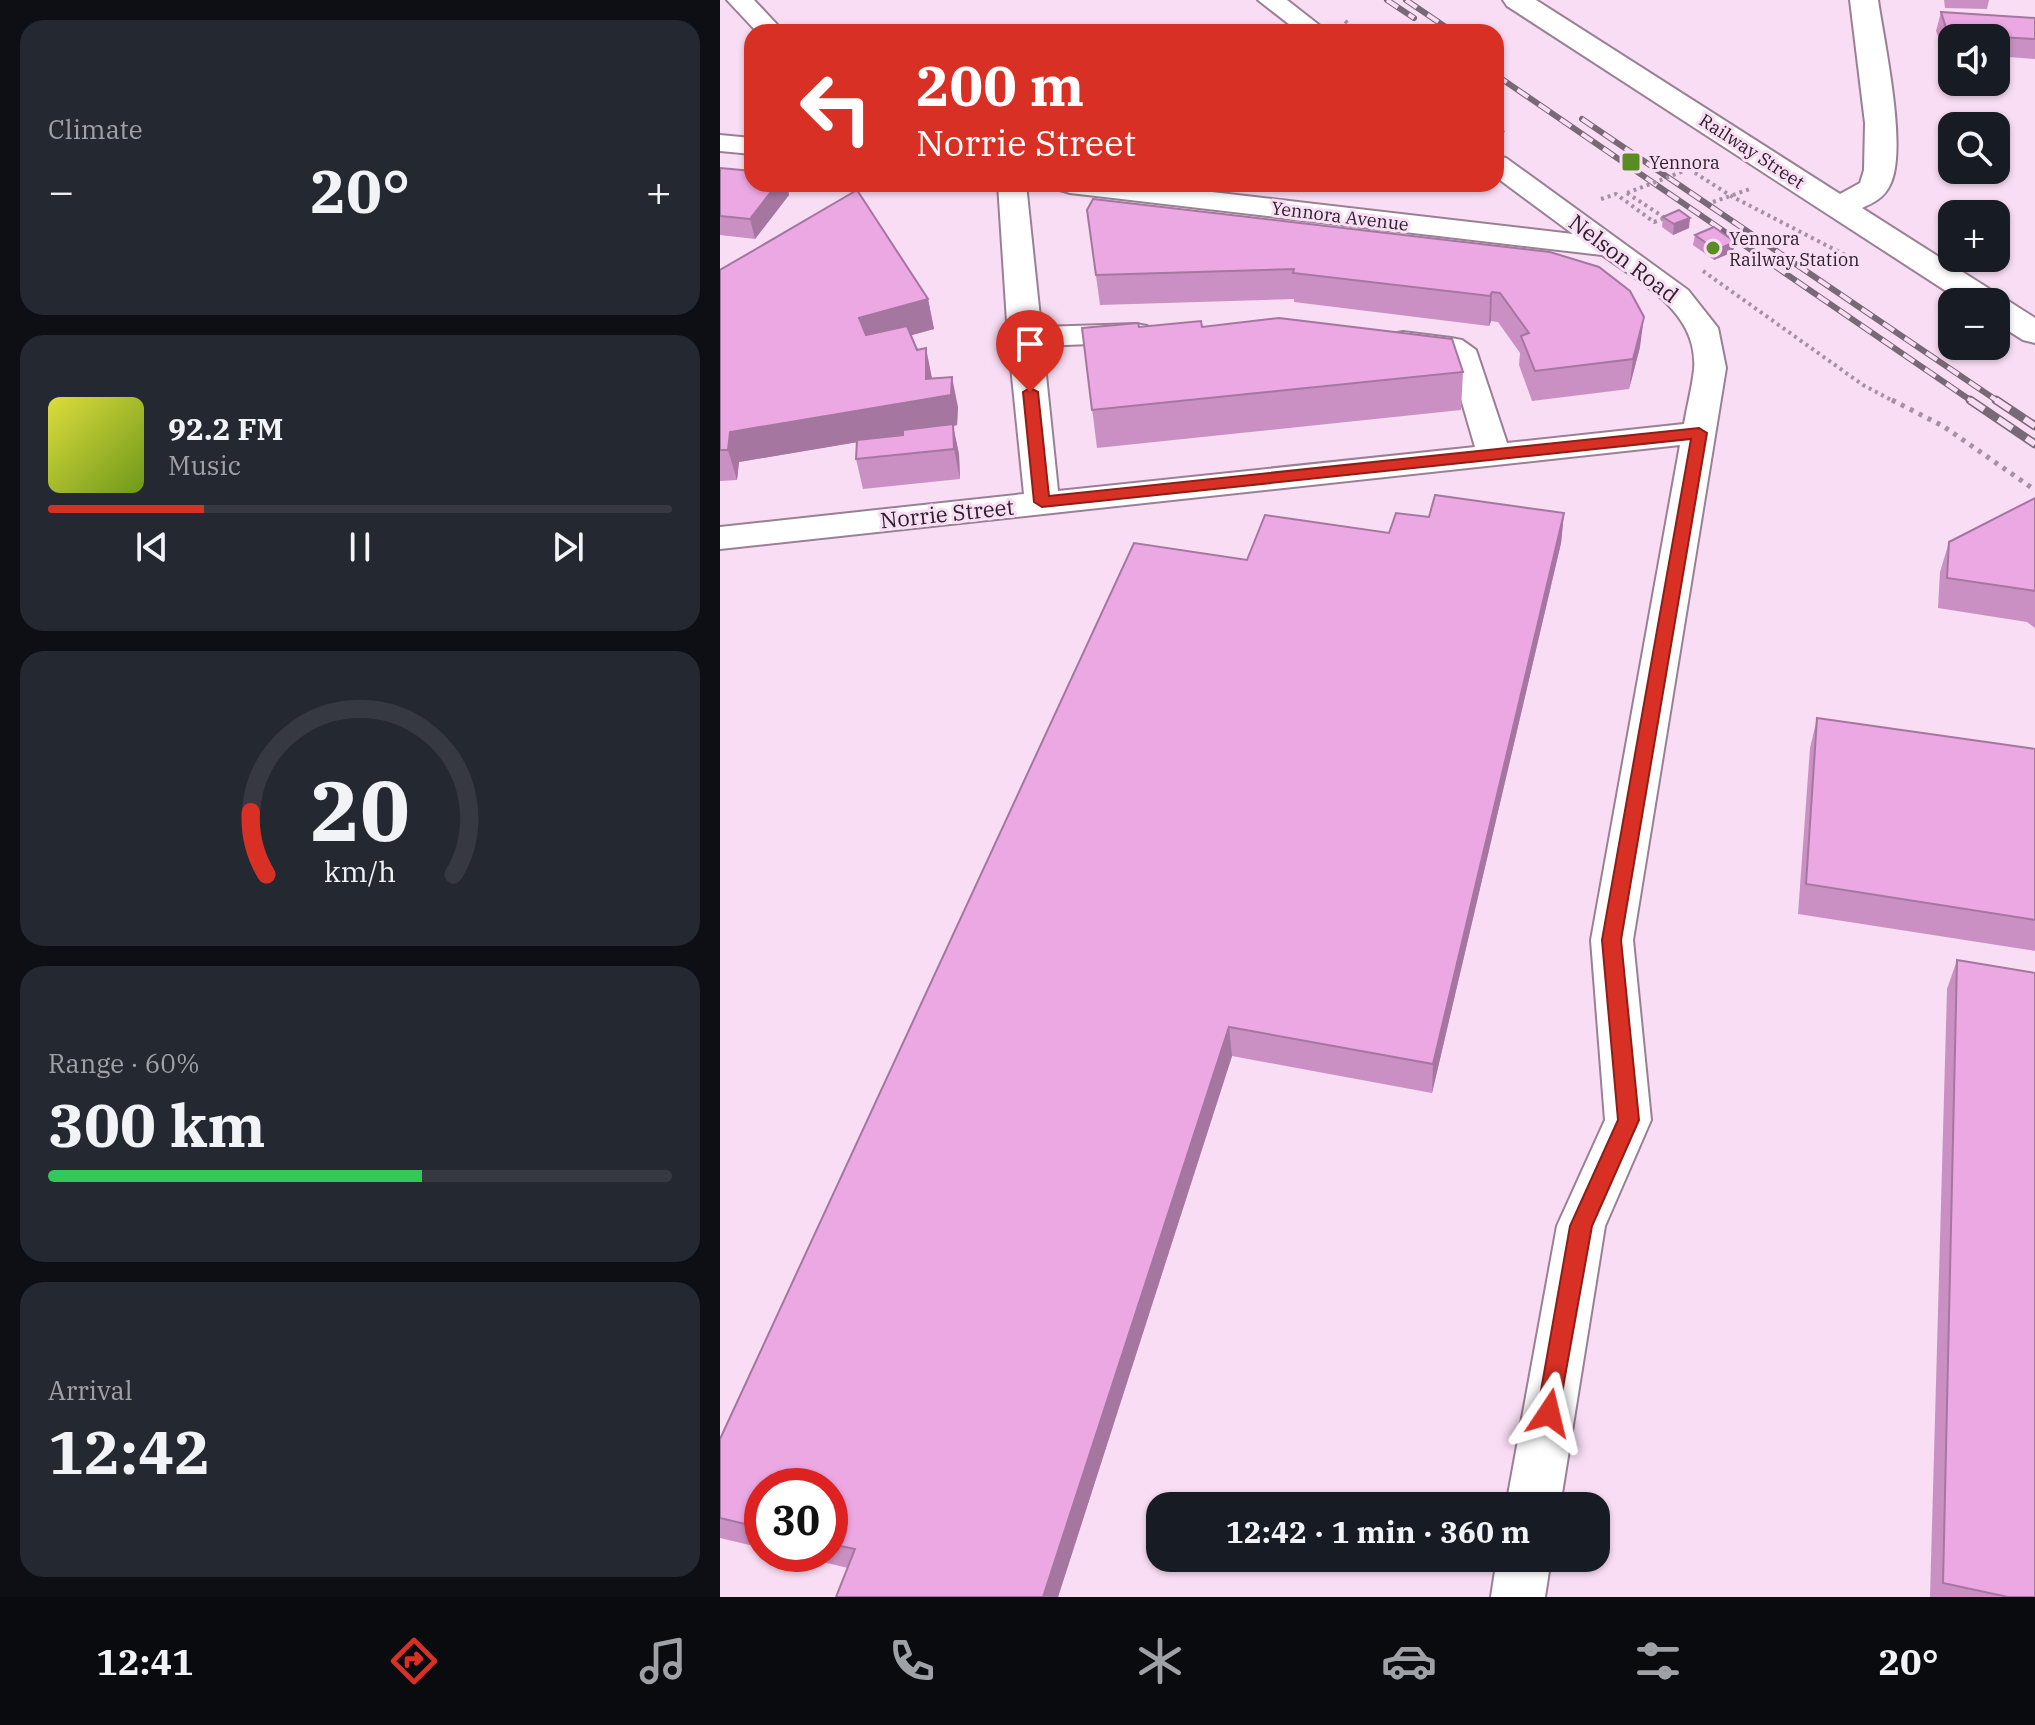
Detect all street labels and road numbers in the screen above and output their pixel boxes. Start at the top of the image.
street label: Railway Street [1695,108,1809,194]
street label: Yennora Avenue [1270,196,1410,236]
street label: Nelson Road [1563,207,1685,309]
street label: Norrie Street [879,492,1016,534]

